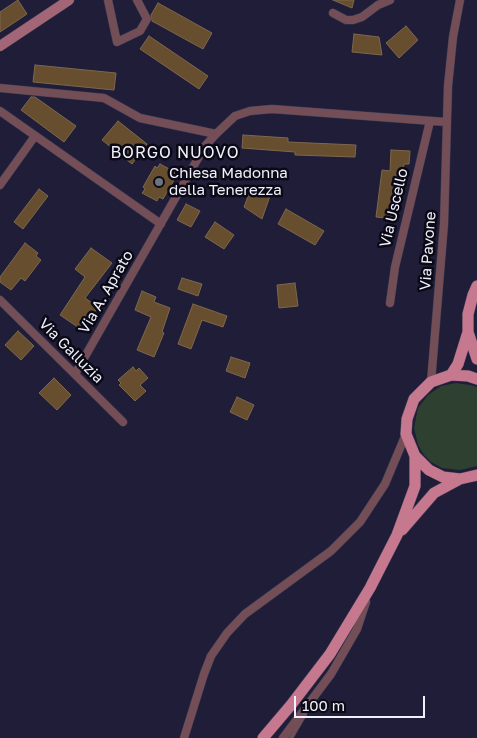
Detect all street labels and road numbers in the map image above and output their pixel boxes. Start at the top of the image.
street label: Via Uscello [376,167,412,249]
street label: Via Pavone [416,211,440,291]
street label: Via A. Aprato [75,247,137,337]
street label: Via Galluzia [35,315,107,387]

